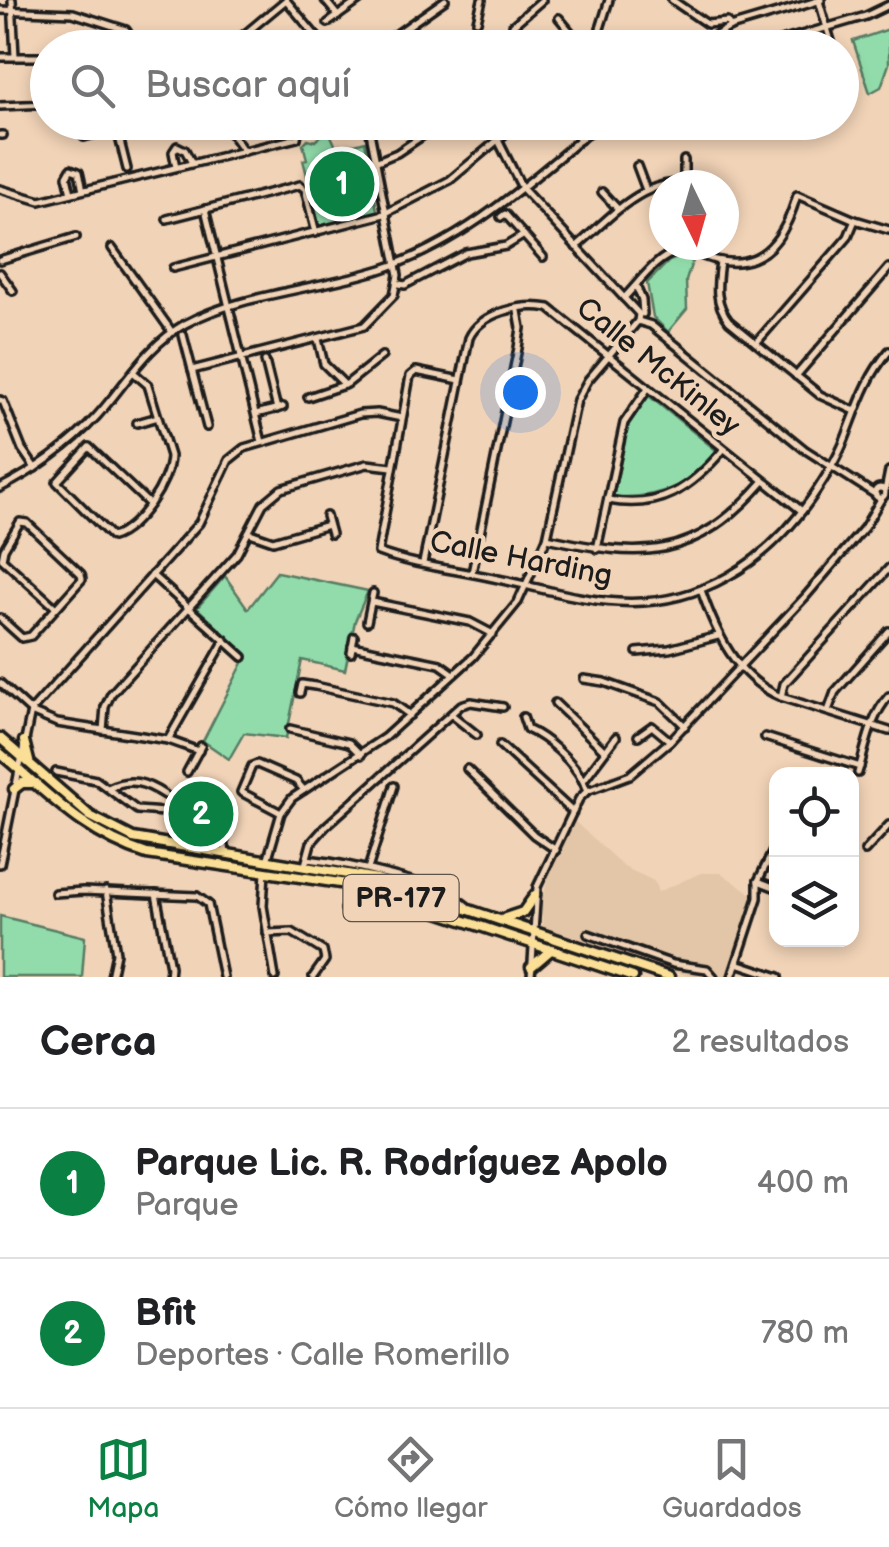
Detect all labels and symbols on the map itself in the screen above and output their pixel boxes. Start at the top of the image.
pin: 1 [310,146,374,222]
north arrow [649,170,739,260]
street label: Calle McKinley [569,290,747,444]
your location [495,367,546,418]
street label: Calle Harding [427,524,615,594]
pin: 2 [168,776,234,852]
road number: PR-177 [344,875,458,921]

